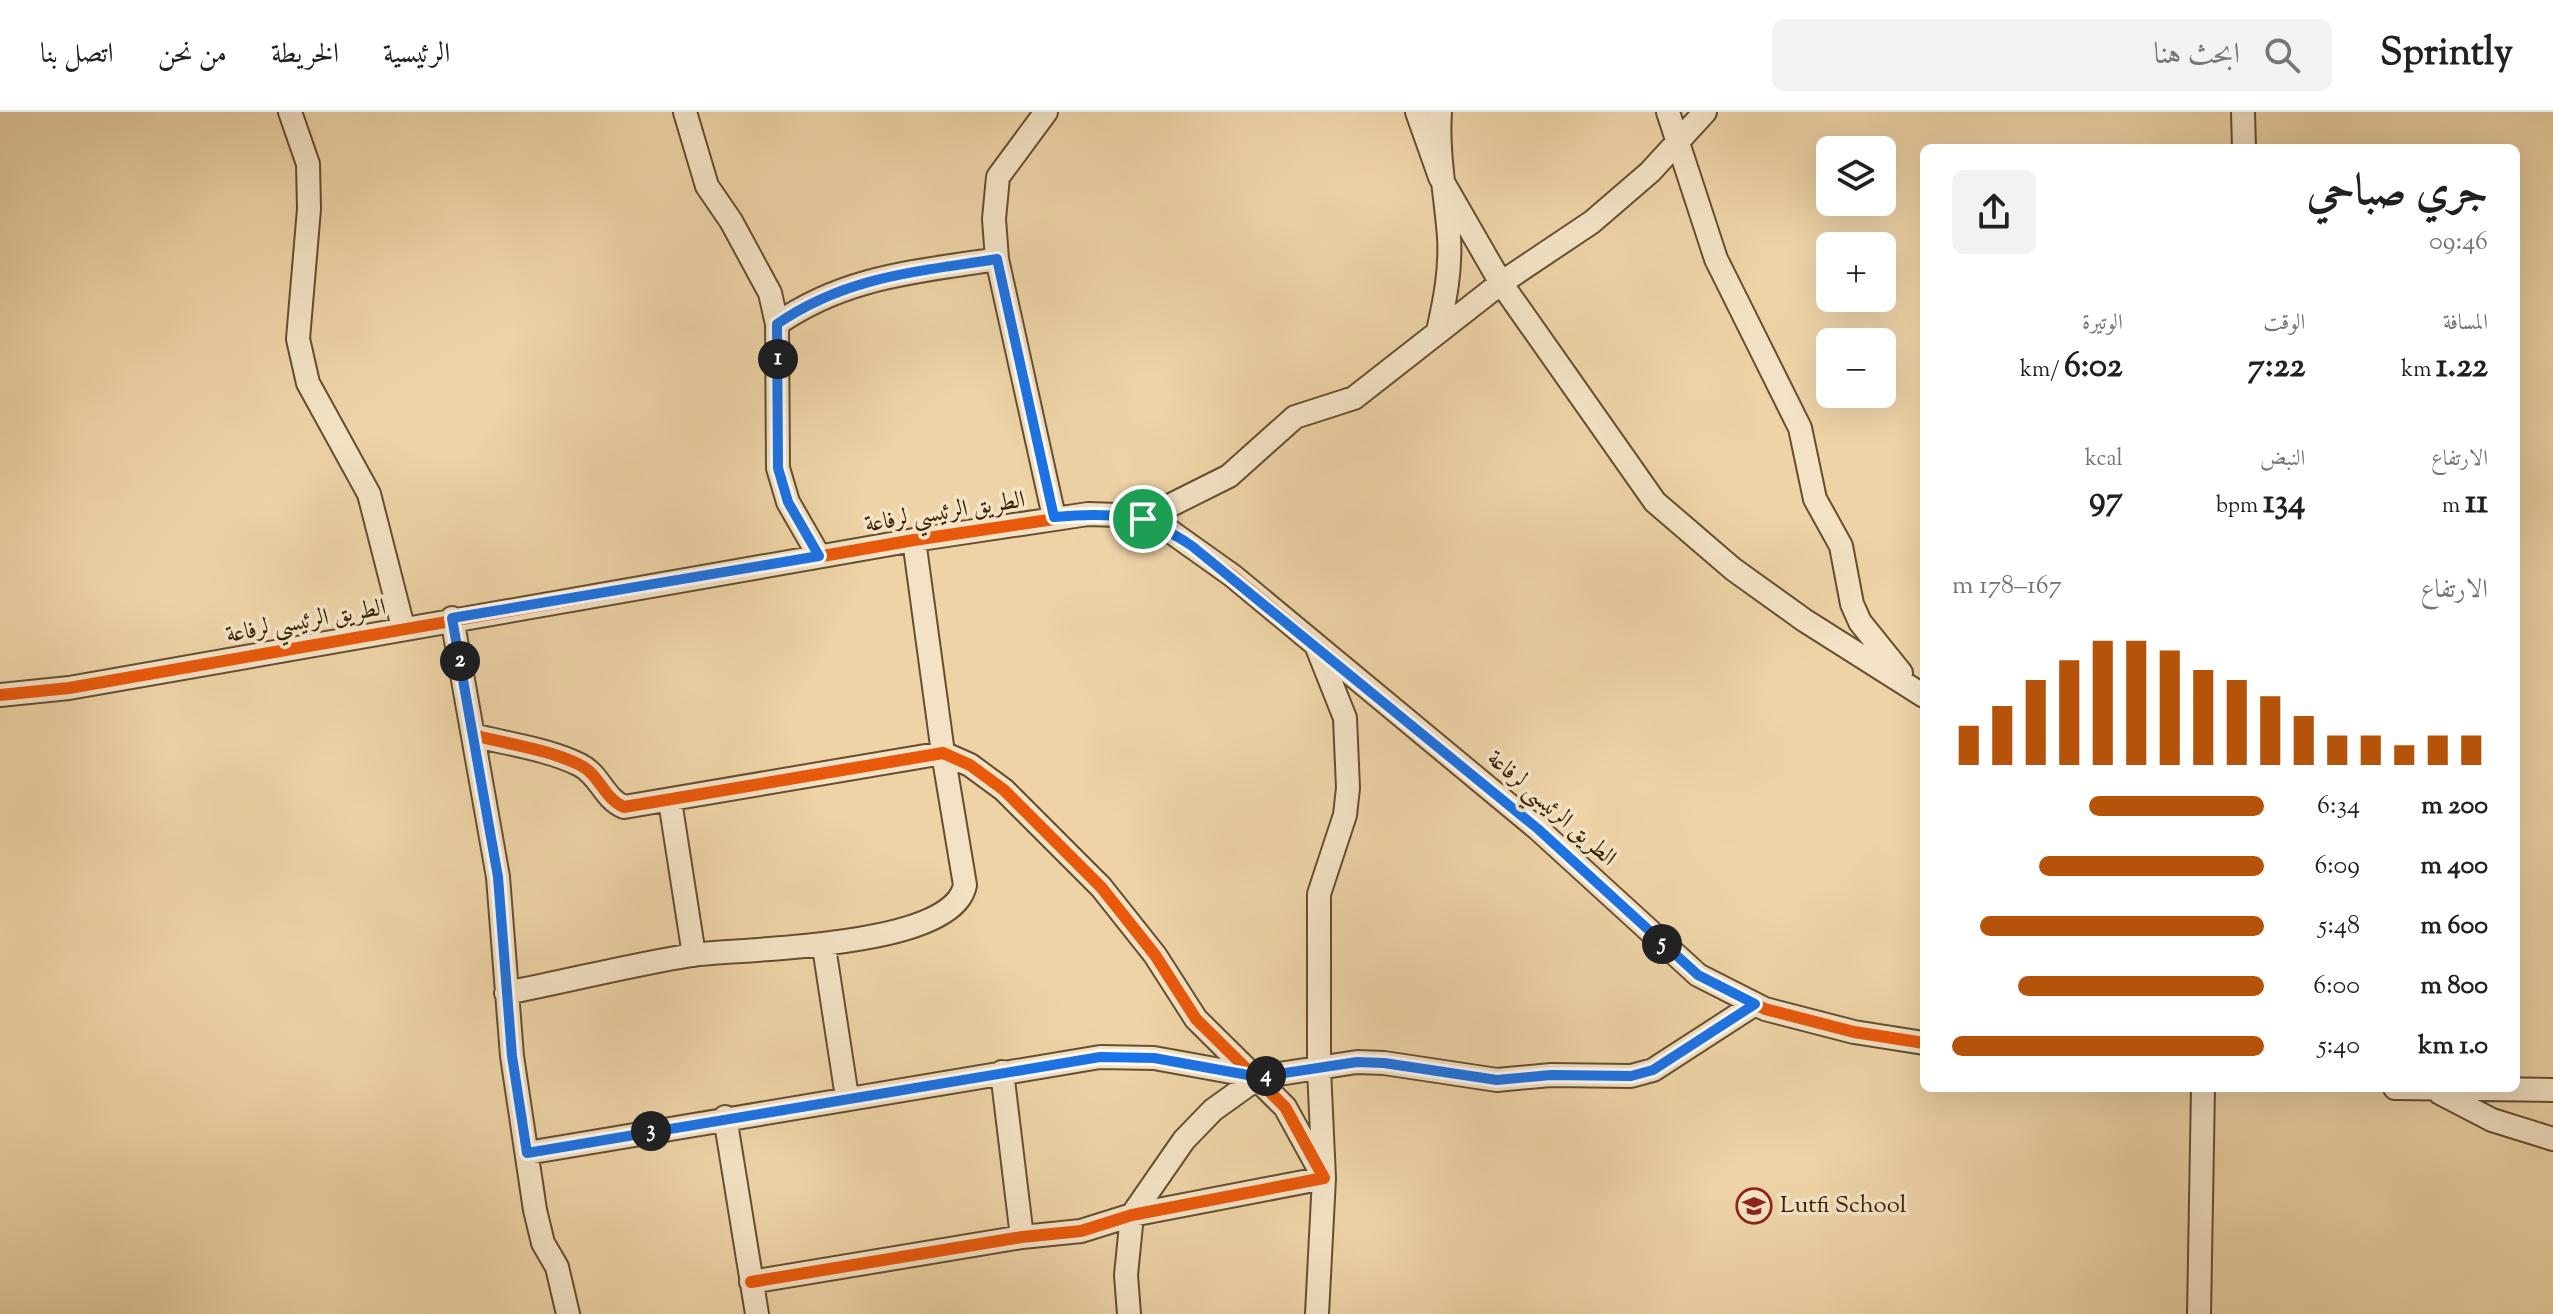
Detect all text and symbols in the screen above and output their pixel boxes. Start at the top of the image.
search box [1772,19,2332,91]
text: Sprintly [2380,28,2513,82]
icon: search [2260,33,2304,77]
text: ابحث هنا [2154,34,2240,77]
text: اتصل بنا [40,35,114,75]
text: من نحن [158,35,227,75]
text: الخريطة [271,35,339,75]
text: الرئيسية [383,35,450,75]
map controls [1816,136,1896,408]
button: layers [1816,136,1896,216]
text: جري صباحي [2307,162,2488,225]
button: share [1952,170,2036,254]
text: 09:46 [2429,224,2488,261]
button: + [1816,232,1896,312]
text: الوتيرة [2082,308,2123,340]
text: الوقت [2263,308,2305,340]
text: المسافة [2443,308,2488,340]
button: − [1816,328,1896,408]
pin: 1 [758,339,798,379]
text: 1 [774,343,782,375]
text: 6:02 [2064,343,2123,392]
text: 7:22 [2248,343,2305,392]
text: 1.22 [2436,343,2488,392]
text: /km [2020,355,2064,387]
text: km [2401,355,2436,387]
text: kcal [2085,444,2123,476]
text: النبض [2260,444,2305,476]
text: الارتفاع [2431,444,2488,476]
text: 97 [2089,476,2123,525]
text: 134 [2263,479,2305,528]
text: 11 [2465,479,2488,528]
street label: الطريق الرئيسي لرفاعة [862,484,1028,545]
pin [1109,485,1177,553]
text: bpm [2216,491,2263,523]
text: m [2442,491,2465,523]
icon: arrive [1121,497,1165,541]
text: 167–178 m [1952,568,2062,605]
text: الارتفاع [2421,572,2488,609]
street label: الطريق الرئيسي لرفاعة [223,591,389,656]
pin: 2 [440,641,480,681]
text: 2 [455,645,465,677]
street label: الطريق الرئيسي لرفاعة [1477,743,1623,877]
text: 6:34 [2317,788,2360,825]
text: 200 m [2421,788,2488,825]
text: 6:09 [2314,848,2360,885]
text: 400 m [2421,848,2488,885]
text: 5:48 [2318,908,2360,945]
text: 600 m [2421,908,2488,945]
pin: 5 [1642,924,1682,964]
text: 5 [1658,928,1666,960]
text: 6:00 [2313,968,2360,1005]
text: 800 m [2420,968,2488,1005]
text: 5:40 [2318,1028,2360,1065]
text: 1.0 km [2418,1028,2488,1065]
pin: 4 [1246,1056,1286,1096]
text: 4 [1260,1060,1272,1092]
pin: 3 [631,1111,671,1151]
text: 3 [647,1115,655,1147]
school or university icon: Lutfi School [1735,1187,1773,1225]
place label: Lutfi School [1780,1189,1907,1223]

